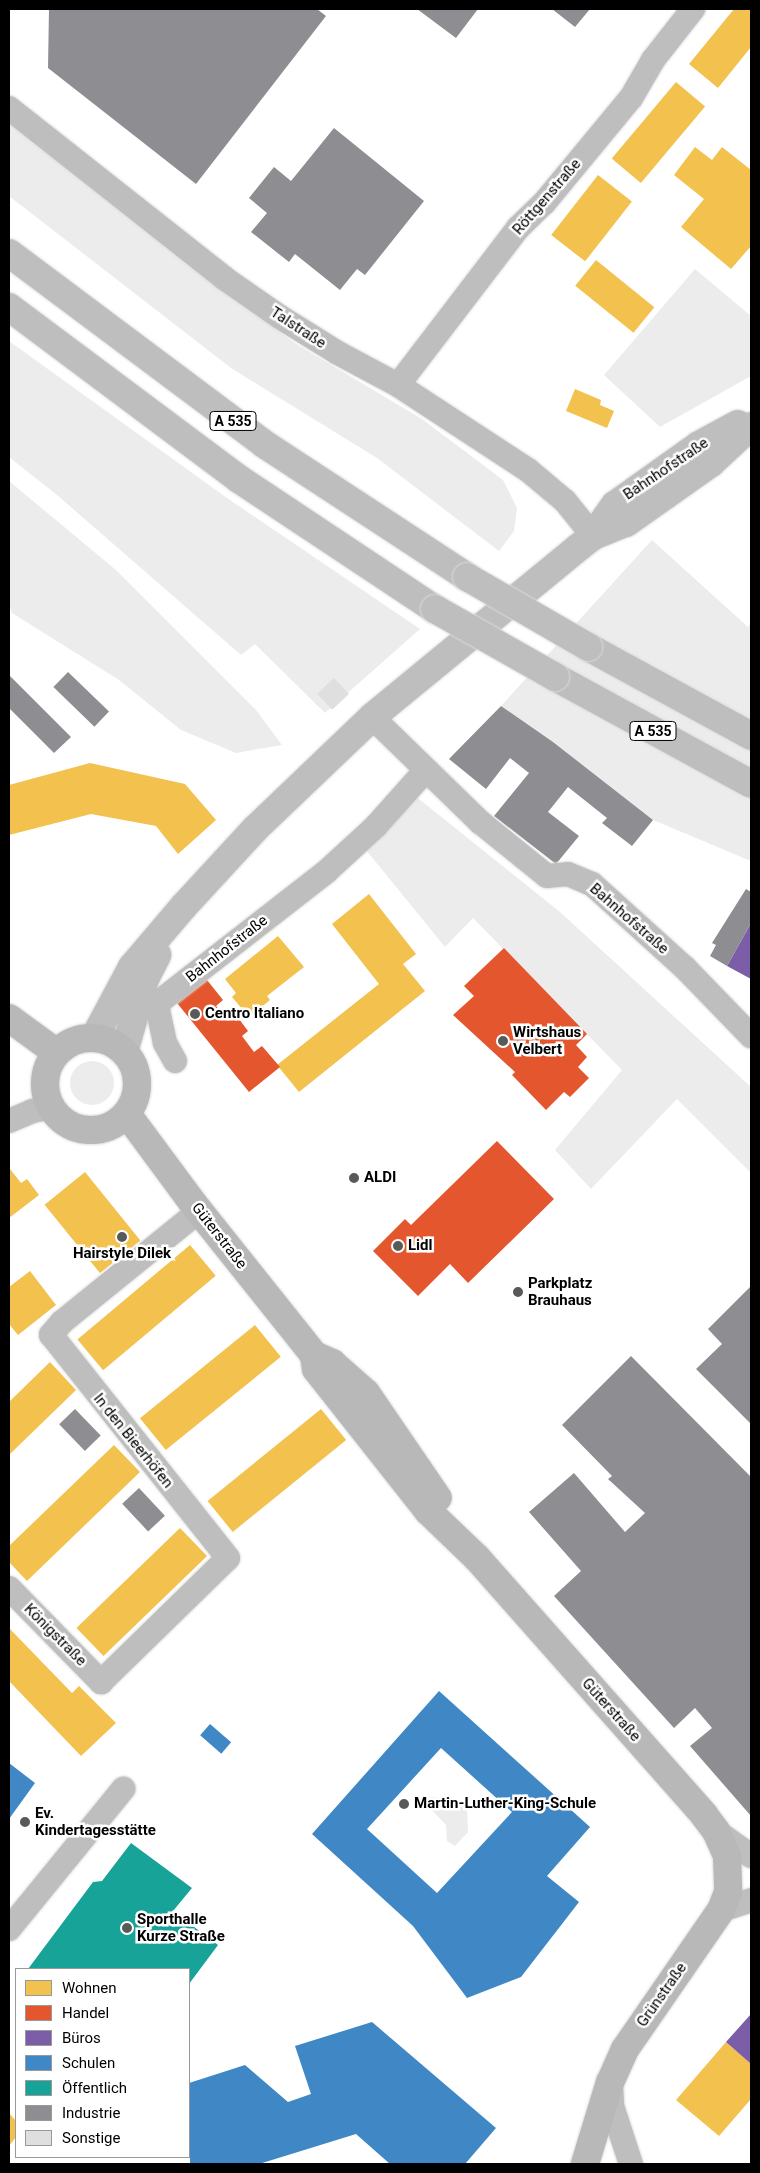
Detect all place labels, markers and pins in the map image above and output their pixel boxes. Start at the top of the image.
place label: Centro Italiano [205,1005,304,1023]
marker: Centro Italiano [189,1008,201,1020]
place label: Wirtshaus Velbert [513,1023,581,1058]
marker: Wirtshaus Velbert [497,1035,509,1047]
place label: ALDI [364,1169,396,1187]
marker: ALDI [348,1172,360,1184]
marker: Hairstyle Dilek [116,1231,128,1243]
place label: Lidl [408,1237,432,1255]
marker: Lidl [392,1240,404,1252]
place label: Hairstyle Dilek [73,1245,171,1263]
place label: Parkplatz Brauhaus [528,1274,592,1309]
marker: Parkplatz Brauhaus [512,1286,524,1298]
place label: Martin-Luther-King-Schule [414,1795,596,1813]
marker: Martin-Luther-King-Schule [398,1798,410,1810]
place label: Ev. Kindertagesstätte [35,1804,156,1839]
marker: Ev. Kindertagesstätte [19,1816,31,1828]
place label: Sporthalle Kurze Straße [137,1910,225,1945]
marker: Sporthalle Kurze Straße [121,1922,133,1934]

